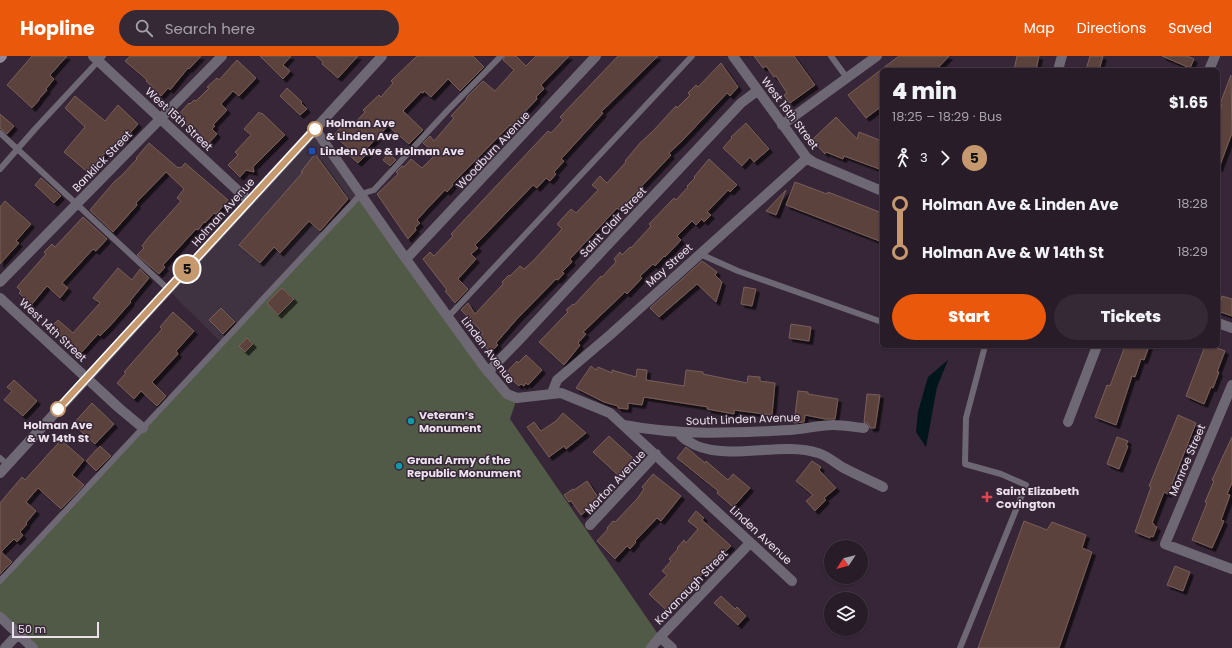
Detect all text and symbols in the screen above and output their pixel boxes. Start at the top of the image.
search box [119,10,399,46]
text: Hopline [20,15,95,42]
icon: search [133,17,155,39]
text: Search here [165,18,255,39]
text: Map [1024,18,1055,38]
text: Directions [1077,18,1146,38]
text: Saved [1168,18,1212,38]
street label: West 16th Street [757,73,823,153]
text: 4 min [892,76,957,107]
street label: West 15th Street [142,84,216,154]
text: $1.65 [1169,92,1208,113]
street label: Woodburn Avenue [452,107,534,193]
text: 18:25 – 18:29 · Bus [892,107,1002,126]
place label: Holman Ave & Linden Ave [326,115,399,144]
marker: Holman Ave & Linden Ave [307,121,323,137]
street label: Banklick Street [69,127,135,195]
place label: Linden Ave & Holman Ave [320,143,464,159]
marker: Linden Ave & Holman Ave [307,146,317,156]
icon: walk [892,147,914,169]
icon: forward [934,147,956,169]
text: 3 [920,148,928,167]
text: 5 [970,148,979,168]
street label: Holman Avenue [188,174,258,250]
street label: Saint Clair Street [576,183,650,261]
text: Holman Ave & Linden Ave [922,194,1118,215]
text: 18:28 [1177,194,1208,213]
street label: May Street [642,240,696,290]
text: Holman Ave & W 14th St [922,242,1104,263]
text: 18:29 [1177,242,1208,261]
line badge: 5 [174,256,200,282]
text: 5 [182,259,192,279]
button: Start [892,294,1046,340]
button: Tickets [1054,294,1208,340]
street label: West 14th Street [16,295,90,365]
street label: Linden Avenue [458,313,519,387]
marker: Holman Ave & W 14th St [50,401,66,417]
place label: Veteran’s Monument [419,407,482,436]
street label: South Linden Avenue [685,409,801,429]
marker: Veteran’s Monument [406,416,416,426]
place label: Holman Ave & W 14th St [24,417,93,446]
street label: Monroe Street [1165,422,1209,498]
street label: Morton Avenue [581,446,649,518]
place label: Grand Army of the Republic Monument [407,452,522,481]
marker: Grand Army of the Republic Monument [394,461,404,471]
place label: Saint Elizabeth Covington [996,483,1079,512]
marker: Saint Elizabeth Covington [981,491,993,503]
street label: Linden Avenue [726,502,796,568]
north arrow [824,540,868,584]
map controls [824,540,868,636]
street label: Kavanaugh Street [651,546,731,628]
button: layers [824,592,868,636]
scale bar [12,620,99,639]
text: 50 m [18,621,46,637]

